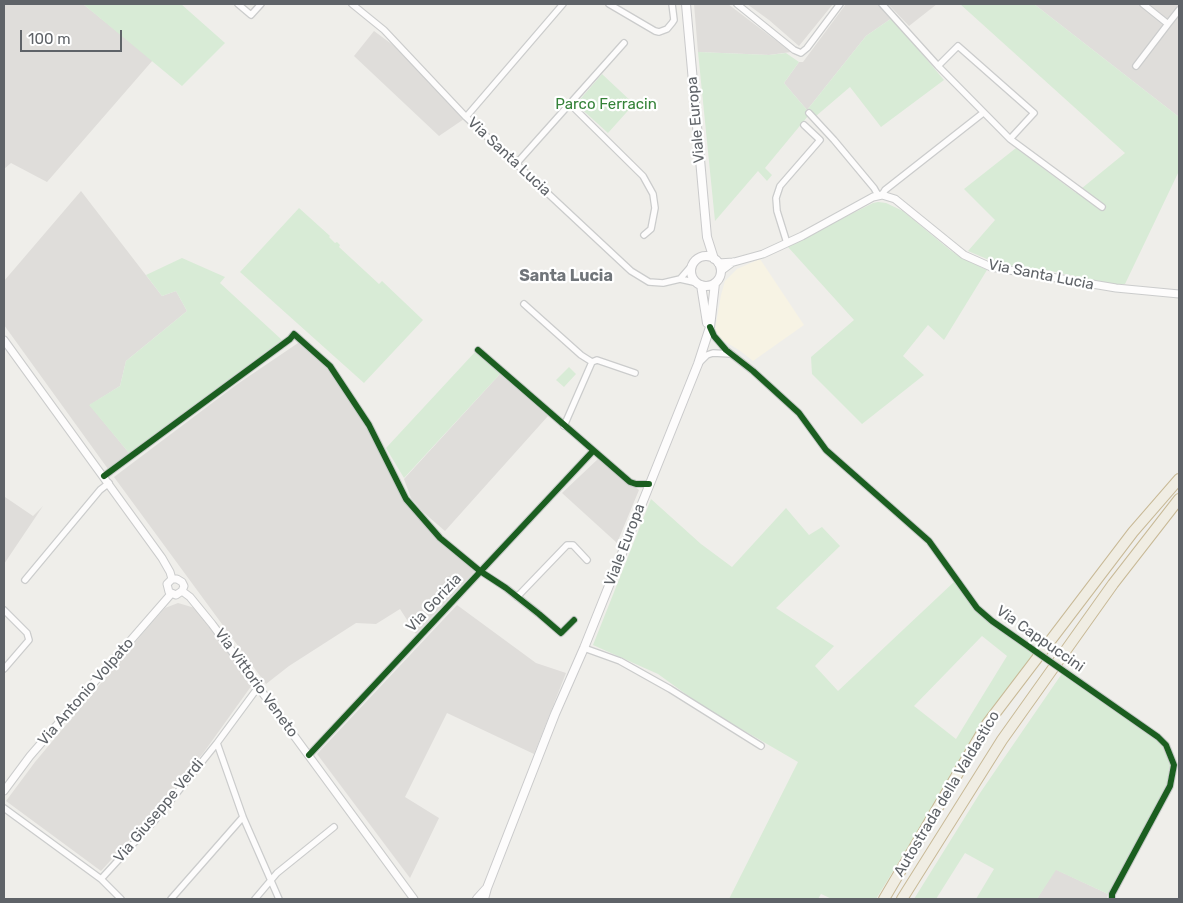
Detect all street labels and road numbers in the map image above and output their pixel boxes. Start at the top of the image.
street label: Viale Europa [683,76,709,164]
street label: Via Santa Lucia [464,114,554,200]
street label: Via Santa Lucia [987,256,1095,294]
street label: Viale Europa [601,501,649,589]
street label: Via Gorizia [403,570,465,636]
street label: Via Cappuccini [992,602,1088,676]
street label: Via Vittorio Veneto [210,625,302,741]
street label: Via Antonio Volpato [34,634,138,750]
street label: Autostrada della Valdastico [890,708,1004,880]
street label: Via Giuseppe Verdi [110,756,208,866]

